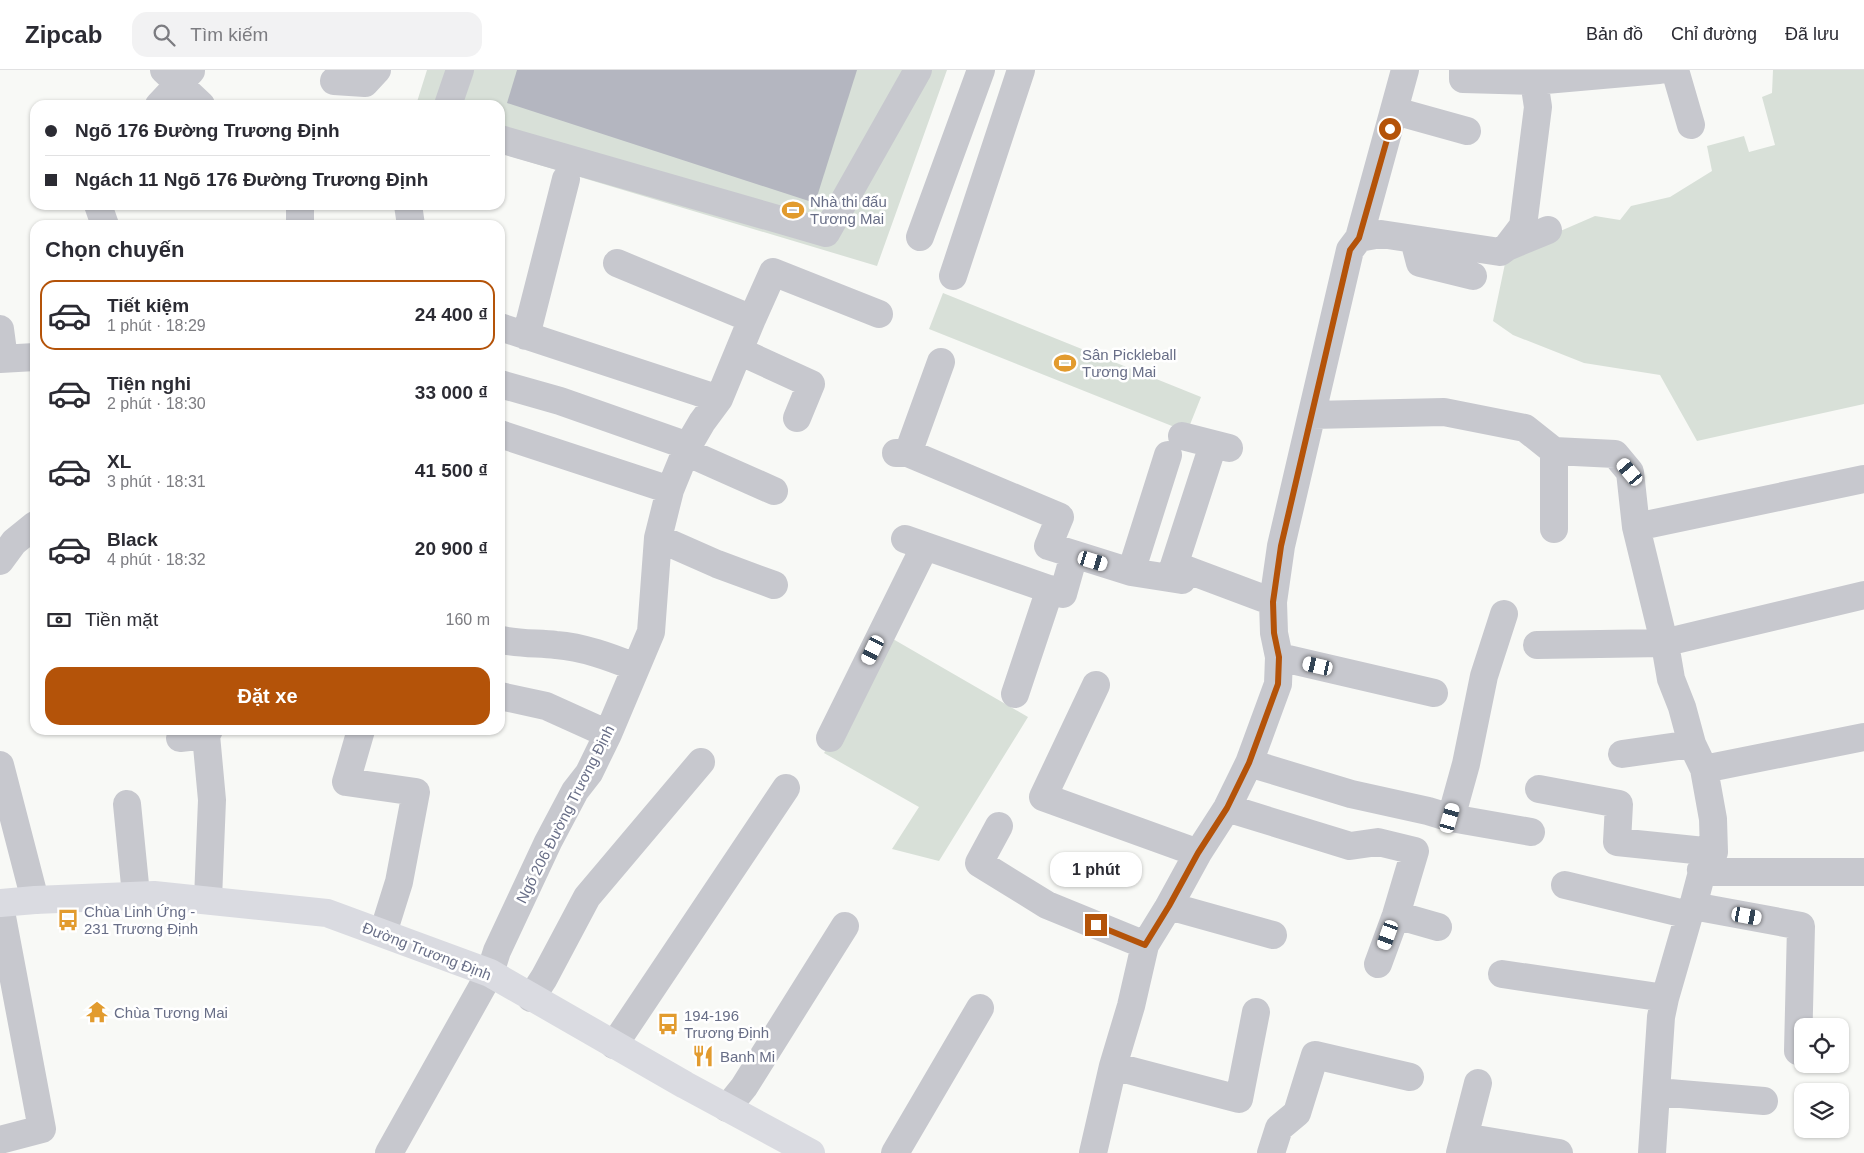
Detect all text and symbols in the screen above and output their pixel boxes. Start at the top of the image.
search box [132,12,482,57]
text: Zipcab [25,21,102,48]
icon: search [150,21,178,49]
text: Tìm kiếm [190,24,268,45]
text: Bản đồ [1586,24,1643,44]
text: Chỉ đường [1671,24,1757,44]
text: Đã lưu [1785,24,1839,44]
route start [1379,118,1401,140]
text: Ngõ 176 Đường Trương Định [75,120,340,141]
text: Ngách 11 Ngõ 176 Đường Trương Định [75,169,428,190]
place label: Nhà thi đấu Tương Mai [810,193,887,227]
sports icon: Nhà thi đấu Tương Mai [780,197,806,223]
text: Chọn chuyến [45,237,184,262]
icon: car [47,293,92,338]
text: Tiết kiệm [107,295,189,316]
text: 24 400 ₫ [415,304,488,325]
text: 1 phút · 18:29 [107,317,206,334]
place label: Sân Pickleball Tương Mai [1082,346,1176,380]
sports icon: Sân Pickleball Tương Mai [1052,350,1078,376]
icon: car [47,371,92,416]
text: Tiện nghi [107,373,191,394]
text: 33 000 ₫ [415,382,488,403]
text: 2 phút · 18:30 [107,395,206,412]
icon: car [47,449,92,494]
text: XL [107,451,131,472]
car [1614,456,1645,488]
text: 41 500 ₫ [415,460,488,481]
text: 3 phút · 18:31 [107,473,206,490]
icon: car [47,527,92,572]
text: Black [107,529,158,550]
text: 20 900 ₫ [415,538,488,559]
car [1076,549,1109,573]
text: 4 phút · 18:32 [107,551,206,568]
icon: cash [45,606,73,634]
text: Tiền mặt [85,609,158,630]
text: 160 m [446,611,490,628]
car [859,633,886,667]
car [1301,655,1334,677]
button: Đặt xe [45,667,490,725]
street label: Ngõ 206 Đường Trương Định [513,722,617,906]
car [1438,802,1461,834]
callout: 1 phút [1050,852,1142,888]
text: 1 phút [1072,861,1120,878]
place label: Chùa Linh Ứng - 231 Trương Định [84,903,198,937]
car [1730,906,1763,926]
bus stop icon: Chùa Linh Ứng - 231 Trương Định [55,907,81,933]
route end [1085,914,1107,936]
car [1375,918,1400,952]
street label: Đường Trương Định [360,919,494,983]
temple icon: Chùa Tương Mai [84,999,110,1025]
place label: Chùa Tương Mai [114,1004,228,1021]
place label: 194-196 Trương Định [684,1007,769,1041]
bus stop icon: 194-196 Trương Định [655,1011,681,1037]
map controls [1794,1018,1849,1138]
button: locate [1794,1018,1849,1073]
restaurant icon: Banh Mi [690,1043,716,1069]
place label: Banh Mi [720,1048,775,1065]
button: layers [1794,1083,1849,1138]

